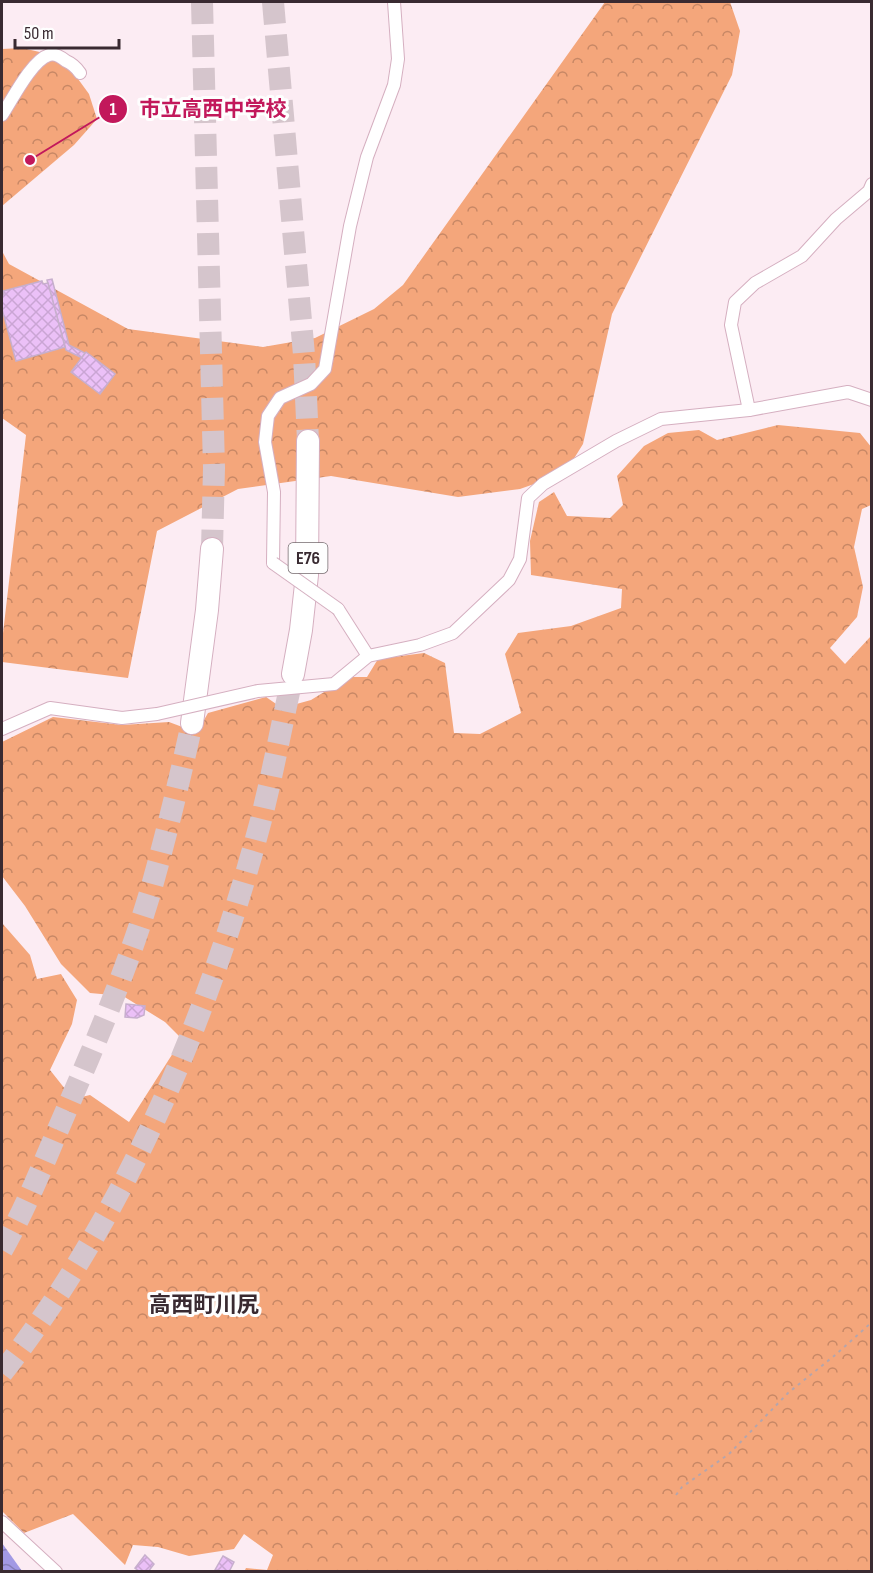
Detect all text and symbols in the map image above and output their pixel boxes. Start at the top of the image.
scale bar [15,12,118,50]
text: 50 m [24,23,54,44]
callout: 市立高西中学校 [98,89,299,128]
text: 市立高西中学校 [140,97,287,122]
text: 1 [109,99,117,120]
road number: E76 [288,543,328,573]
district label: 高西町川尻 [149,1292,259,1319]

